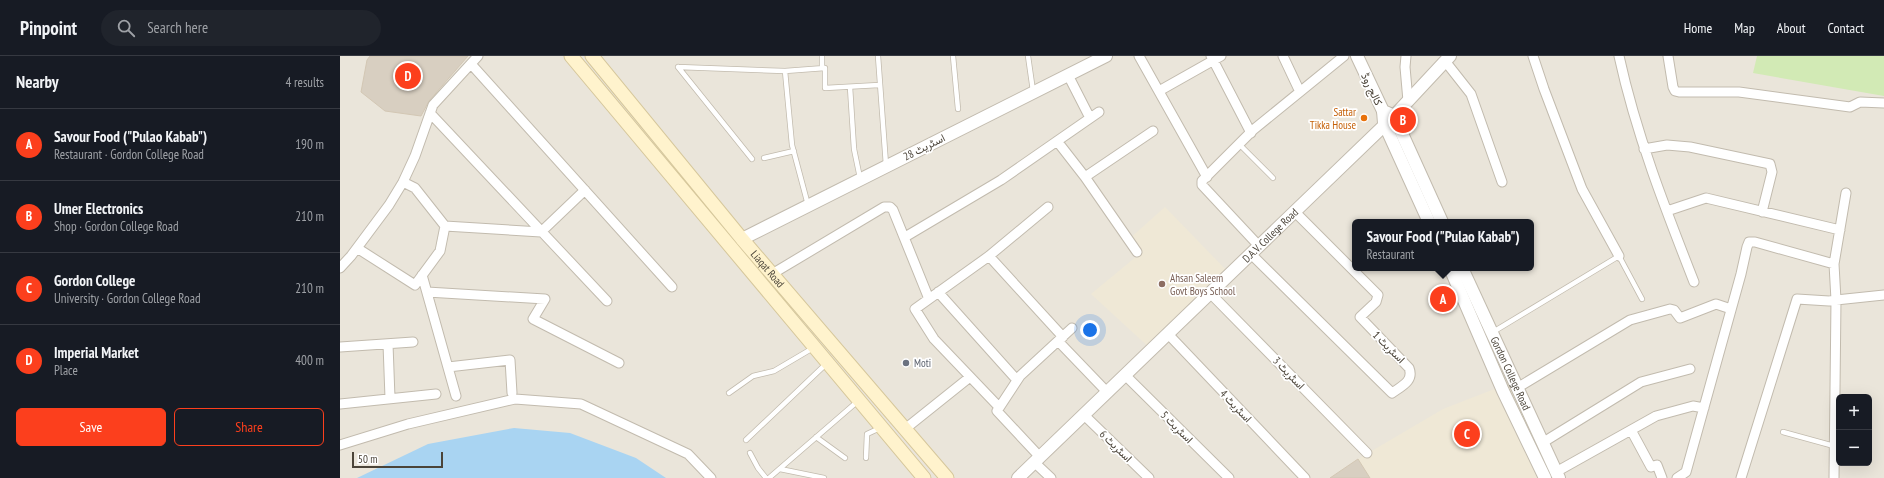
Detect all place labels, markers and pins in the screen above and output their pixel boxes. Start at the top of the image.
pin: D [395,61,421,91]
place label: Sattar Tikka House [1310,105,1356,132]
pin: B [1390,105,1416,135]
marker: Sattar Tikka House [1359,113,1369,123]
place label: Ahsan Saleem Govt Boys School [1170,271,1236,298]
marker: Ahsan Saleem Govt Boys School [1157,279,1167,289]
pin: A [1430,284,1456,314]
place label: Moti [914,356,931,370]
marker: Moti [901,358,911,368]
pin: C [1454,419,1480,449]

